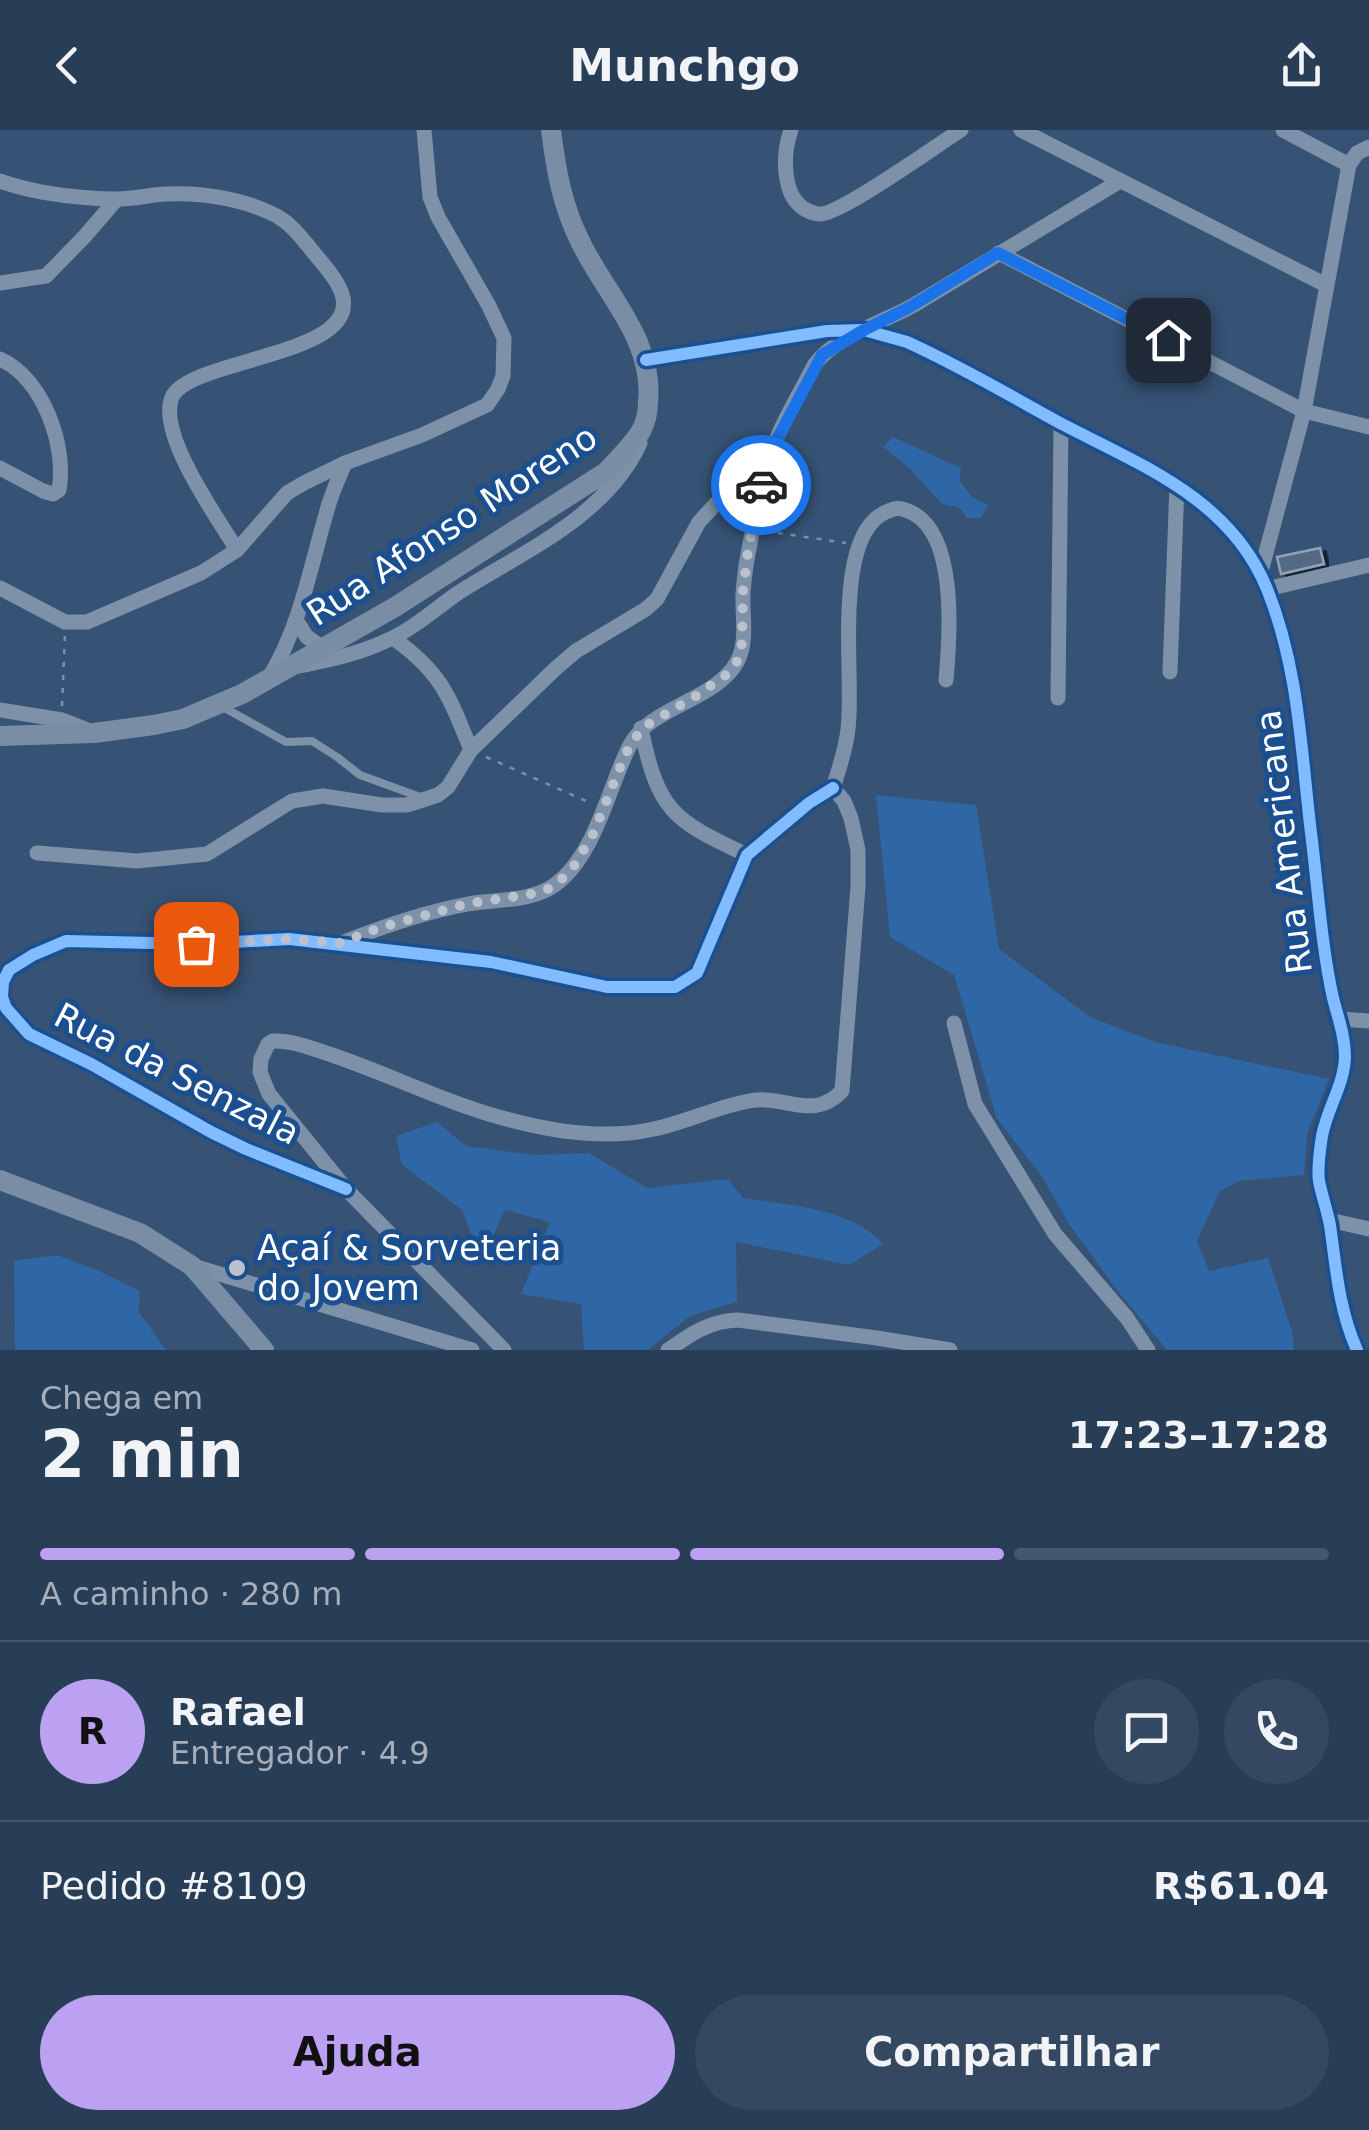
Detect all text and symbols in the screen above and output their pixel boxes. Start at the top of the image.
icon: back [40,38,95,93]
icon: share [1274,38,1329,93]
text: Munchgo [569,39,800,92]
pin [1126,298,1211,383]
icon: home [1141,313,1196,368]
street label: Rua Afonso Moreno [300,416,604,634]
courier [711,435,811,535]
icon: car [734,458,789,513]
street label: Rua Americana [1248,708,1320,976]
pin [154,902,239,987]
icon: bag [169,917,224,972]
street label: Rua da Senzala [48,995,306,1153]
place label: Açaí & Sorveteria do Jovem [257,1228,561,1308]
marker: Açaí & Sorveteria do Jovem [226,1257,248,1279]
text: Chega em [40,1379,203,1417]
text: 17:23–17:28 [1068,1413,1329,1457]
text: 2 min [40,1417,244,1492]
text: A caminho · 280 m [40,1575,342,1613]
button: chat [1094,1679,1199,1784]
button: phone [1224,1679,1329,1784]
text: Rafael [170,1690,306,1734]
text: R [78,1709,107,1753]
text: Entregador · 4.9 [170,1734,430,1772]
text: Pedido #8109 [40,1864,308,1908]
text: R$61.04 [1153,1864,1329,1908]
button: Ajuda [40,1995,675,2110]
button: Compartilhar [695,1995,1329,2110]

